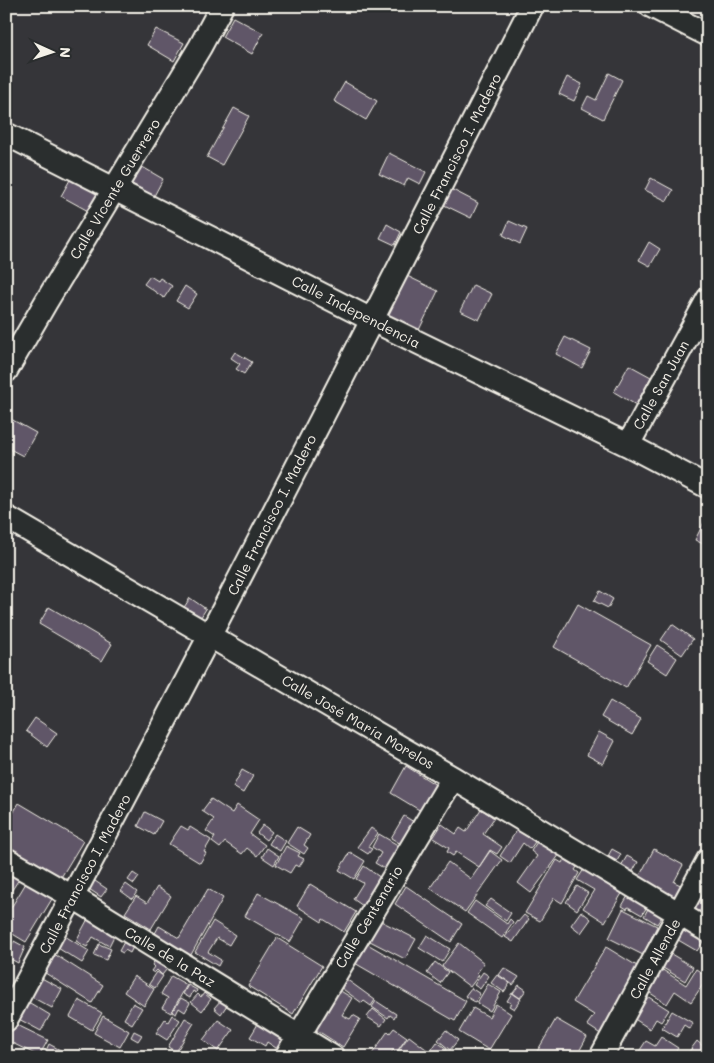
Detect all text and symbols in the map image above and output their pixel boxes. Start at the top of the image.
north arrow [28,28,78,78]
text: N [56,47,75,59]
street label: Calle Francisco I. Madero [408,70,505,237]
street label: Calle Vicente Guerrero [65,115,164,263]
street label: Calle Independencia [289,271,424,352]
street label: Calle San Juan [628,337,693,433]
street label: Calle Francisco I. Madero [223,431,320,598]
street label: Calle José María Morelos [279,670,438,773]
street label: Calle Francisco I. Madero [34,791,135,957]
street label: Calle Centenario [330,862,407,971]
street label: Calle Allende [625,915,685,1003]
street label: Calle de la Paz [121,922,219,991]

